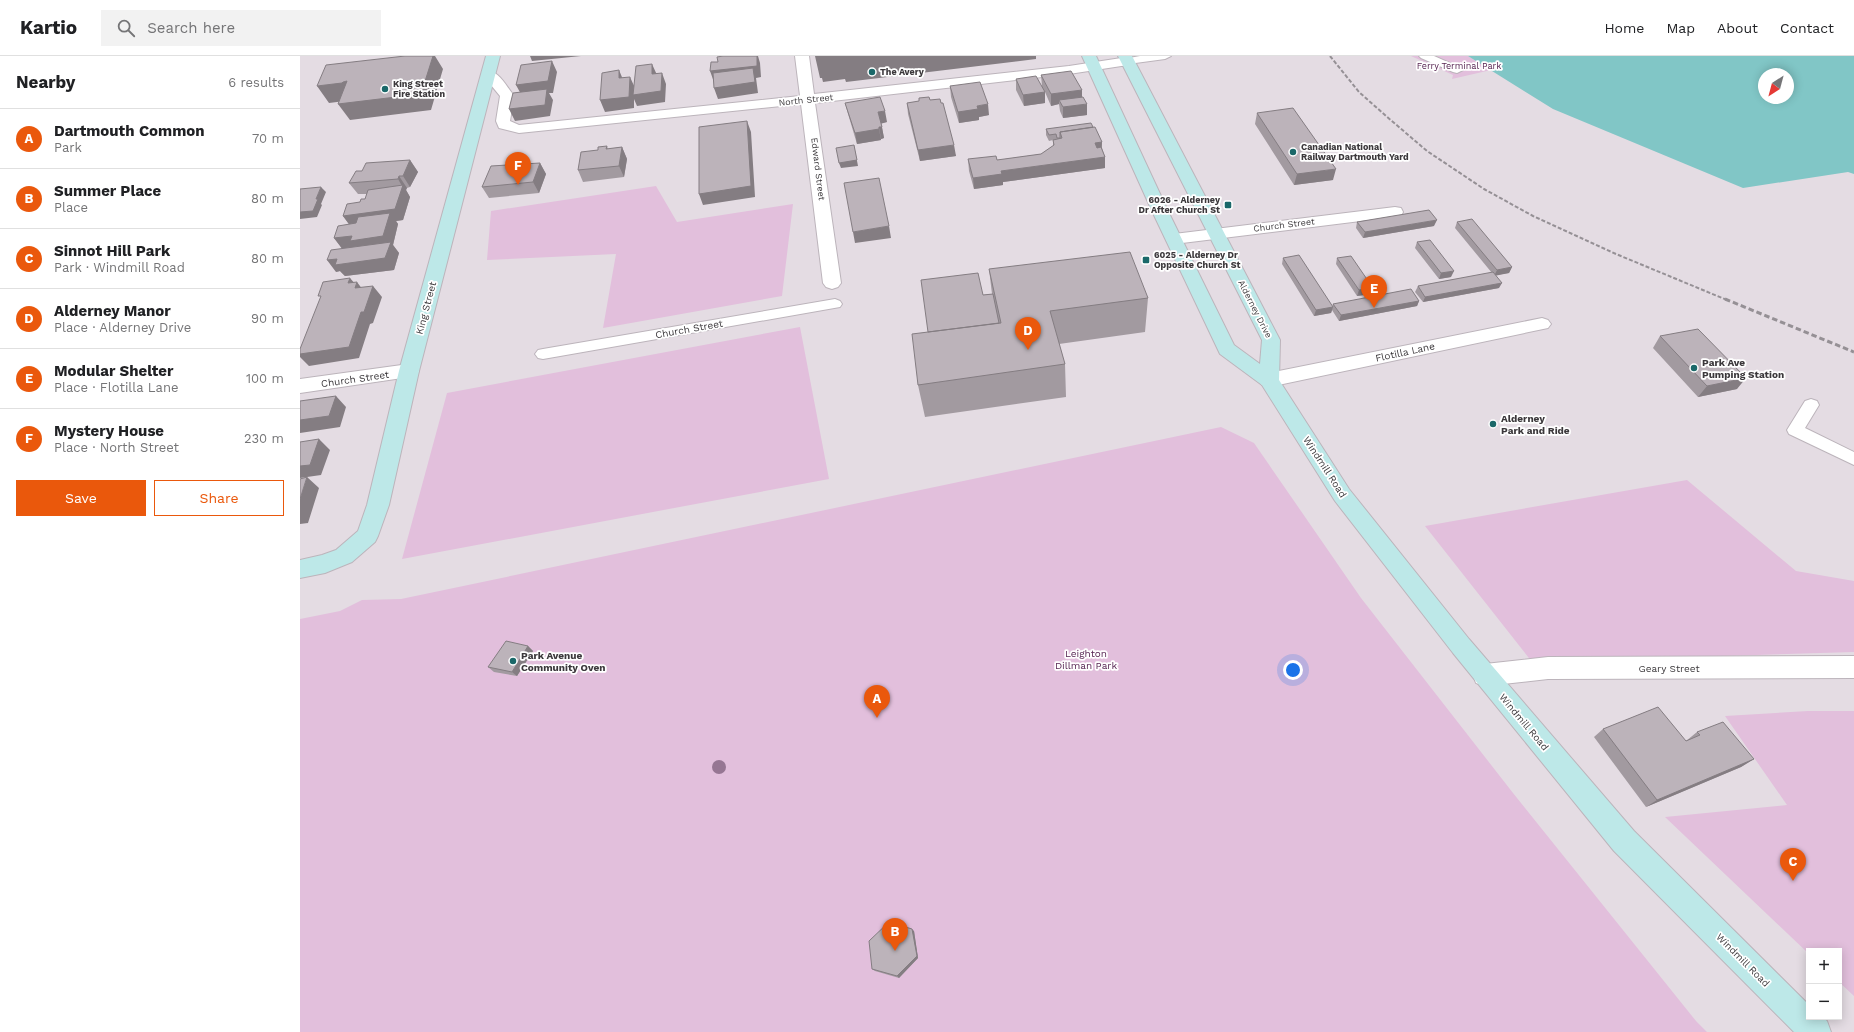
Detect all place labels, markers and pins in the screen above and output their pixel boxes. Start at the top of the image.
marker: The Avery [867,67,877,77]
place label: The Avery [880,67,925,77]
place label: King Street Fire Station [393,79,446,99]
marker: King Street Fire Station [380,84,390,94]
place label: Canadian National Railway Dartmouth Yard [1301,142,1409,162]
marker: Canadian National Railway Dartmouth Yard [1288,147,1298,157]
pin: F [505,152,531,185]
place label: 6026 - Alderney Dr After Church St [1138,195,1221,215]
marker: 6026 - Alderney Dr After Church St [1223,200,1233,210]
place label: 6025 - Alderney Dr Opposite Church St [1154,250,1241,270]
marker: 6025 - Alderney Dr Opposite Church St [1141,255,1151,265]
pin: E [1361,275,1387,308]
pin: D [1015,317,1041,350]
place label: Park Ave Pumping Station [1702,357,1784,380]
marker: Park Ave Pumping Station [1689,363,1699,373]
place label: Alderney Park and Ride [1501,413,1570,436]
marker: Alderney Park and Ride [1488,419,1498,429]
place label: Park Avenue Community Oven [521,650,605,673]
marker: Park Avenue Community Oven [508,656,518,666]
pin: A [864,685,890,718]
pin: C [1780,848,1806,881]
pin: B [882,918,908,951]

